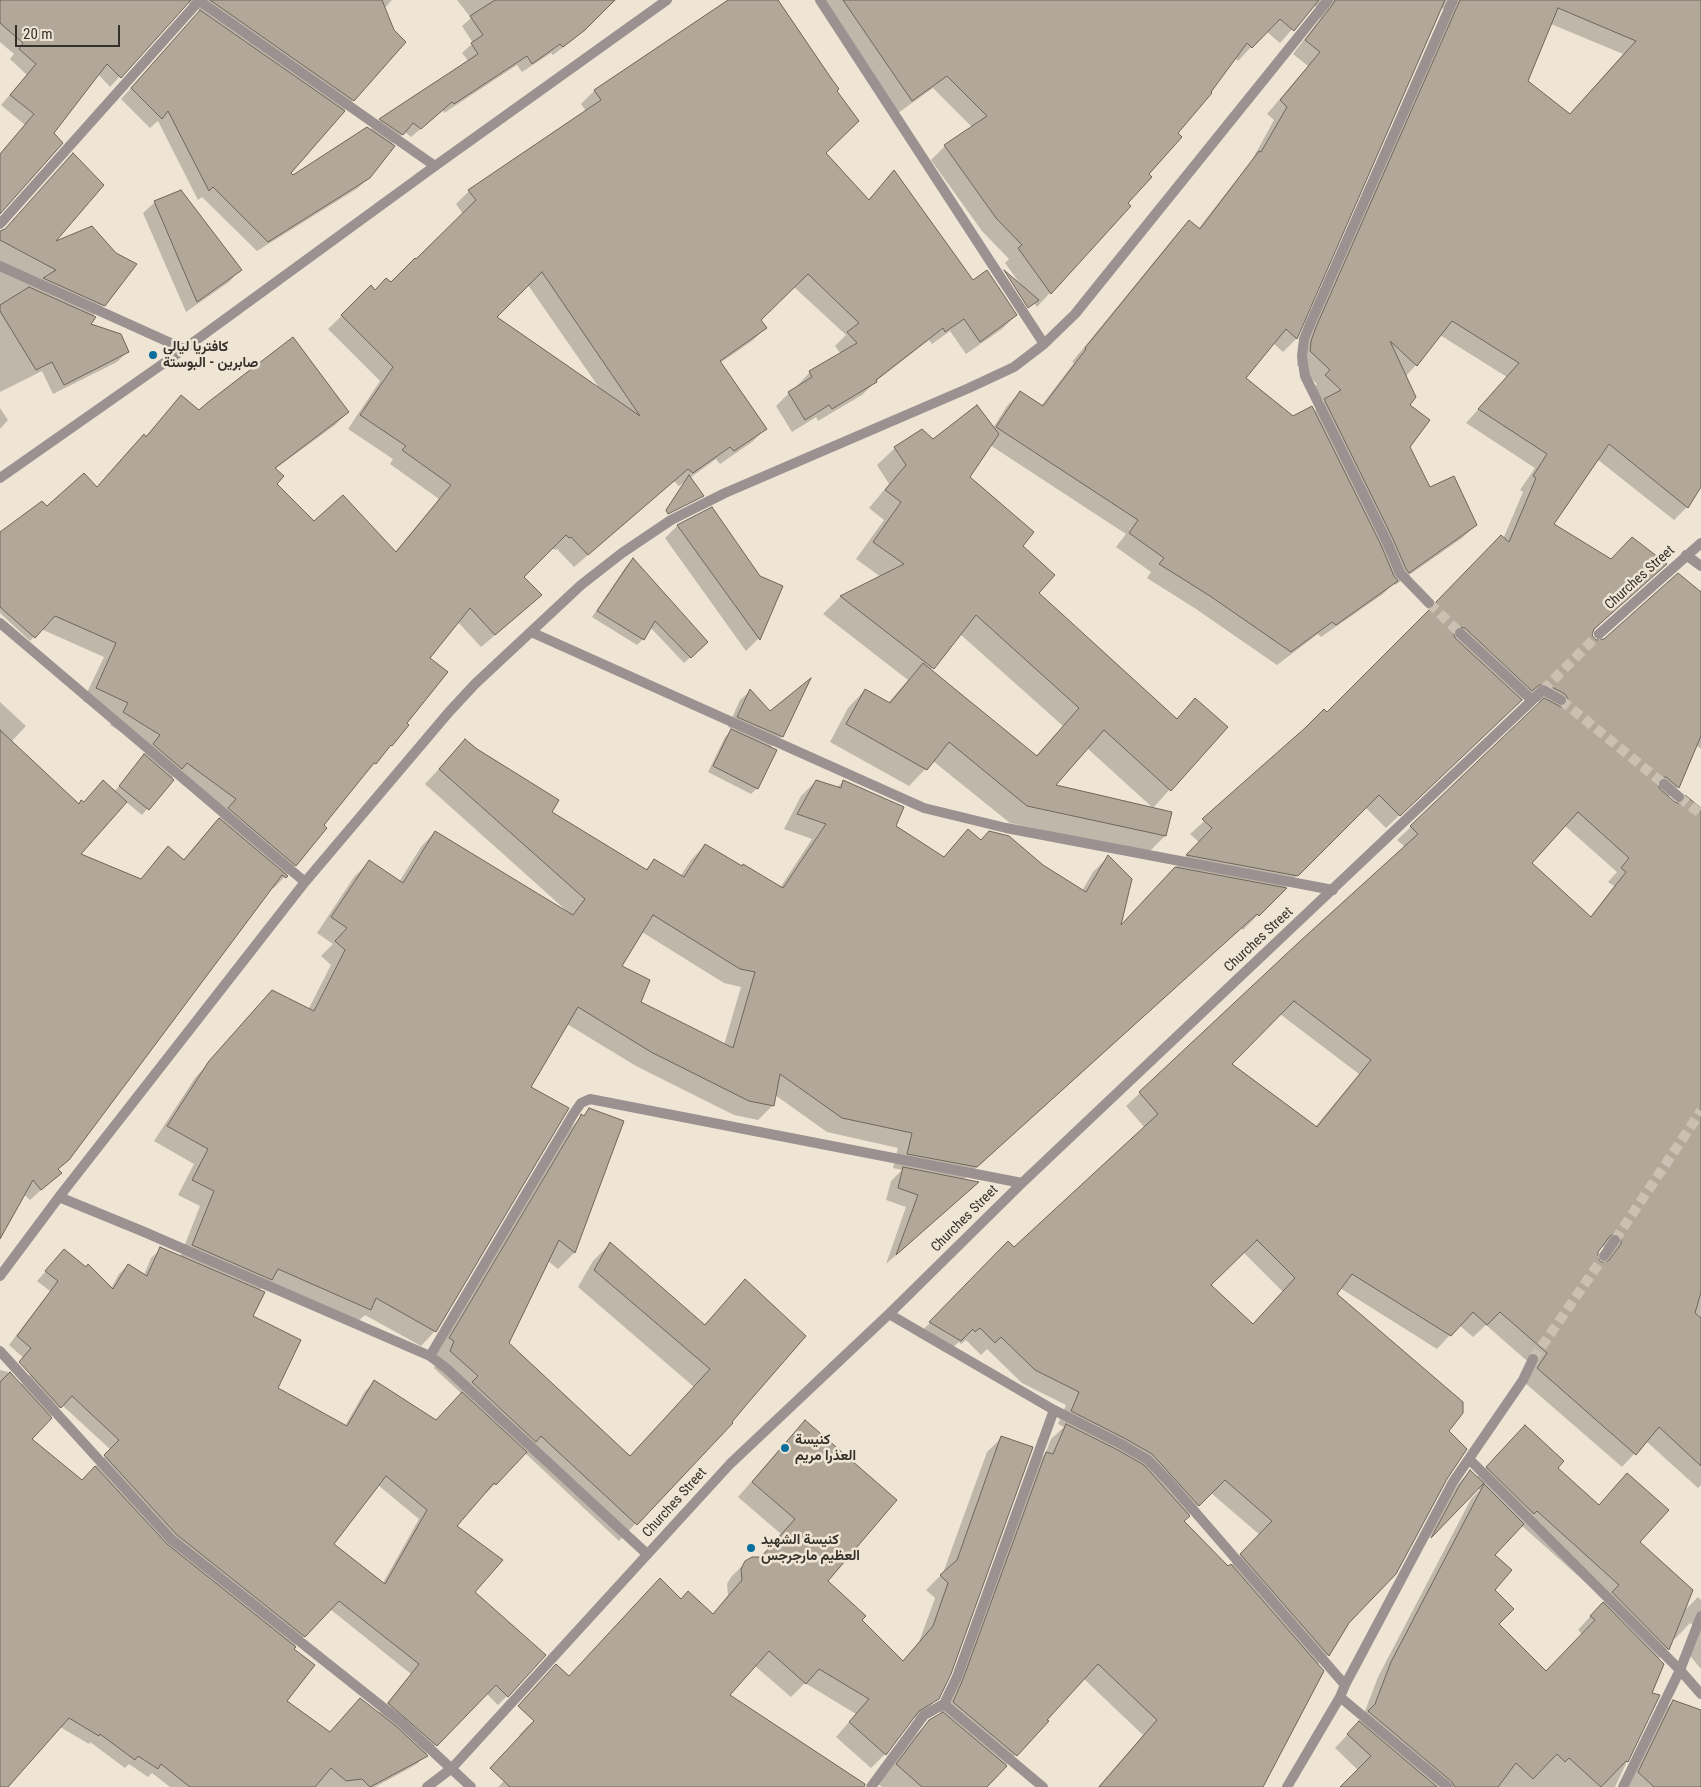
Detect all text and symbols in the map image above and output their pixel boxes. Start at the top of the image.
scale bar [18,15,122,47]
text: 20 m [23,25,53,43]
place label: كافتريا ليالي صابرين - البوستة [163,339,258,372]
marker: كافتريا ليالي صابرين - البوستة [147,349,159,361]
street label: Churches Street [1602,542,1678,614]
street label: Churches Street [1221,904,1297,976]
street label: Churches Street [928,1182,1002,1256]
place label: كنيسة العذرا مريم [795,1432,856,1464]
marker: كنيسة العذرا مريم [779,1442,791,1454]
street label: Churches Street [639,1465,711,1541]
place label: كنيسة الشهيد العظيم مارجرجس [761,1532,860,1564]
marker: كنيسة الشهيد العظيم مارجرجس [745,1542,757,1554]

